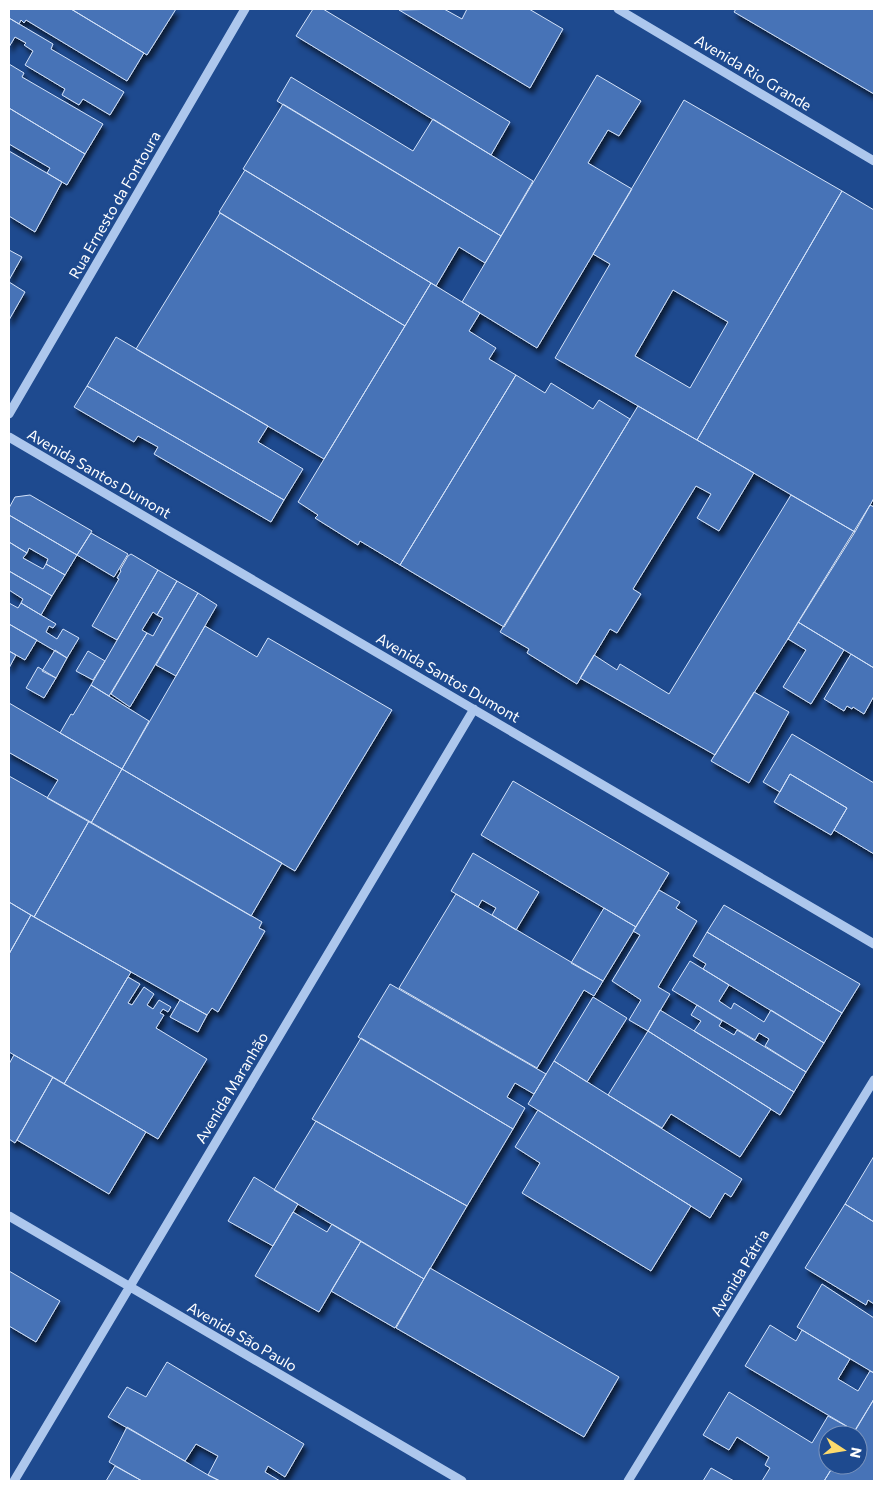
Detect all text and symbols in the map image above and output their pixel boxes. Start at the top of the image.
street label: Avenida Rio Grande [692,30,815,114]
street label: Rua Ernesto da Fontoura [64,128,164,281]
street label: Avenida Santos Dumont [24,425,175,522]
street label: Avenida Santos Dumont [373,629,524,726]
street label: Avenida Maranhão [191,1029,271,1146]
street label: Avenida Pátria [706,1226,772,1319]
street label: Avenida São Paulo [184,1297,301,1375]
north arrow [818,1425,868,1475]
text: N [847,1446,866,1460]

